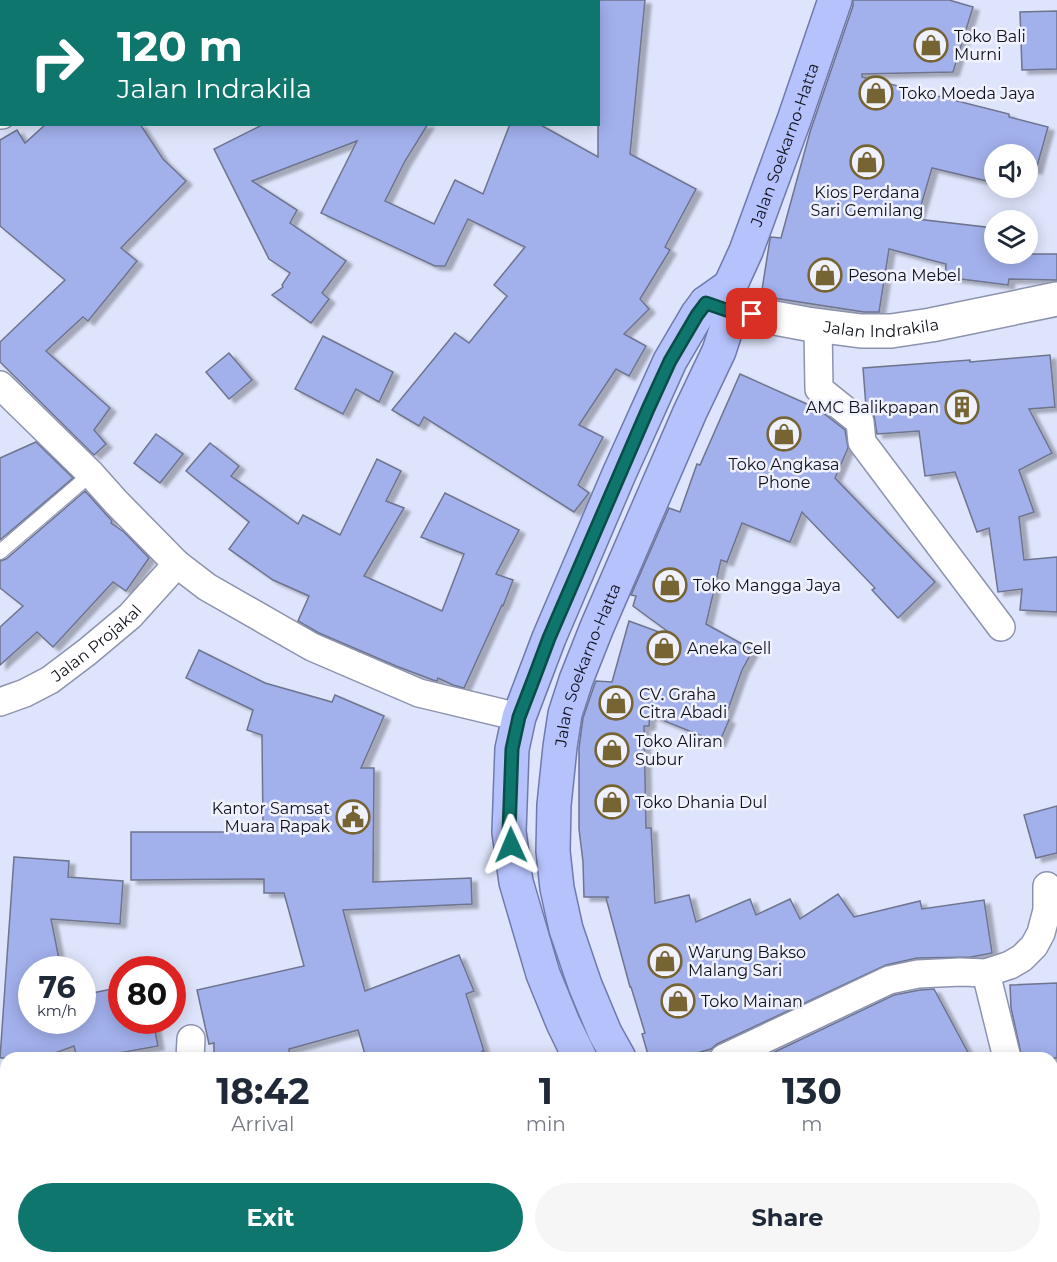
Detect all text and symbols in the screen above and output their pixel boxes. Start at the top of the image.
text: 120 m [117,20,243,72]
icon: right [18,24,96,102]
shop icon: Toko Bali Murni [913,27,949,63]
place label: Toko Bali Murni [954,27,1026,64]
street label: Jalan Soekarno-Hatta [746,60,822,230]
text: Jalan Indrakila [117,72,312,105]
shop icon: Toko Moeda Jaya [858,75,894,111]
place label: Toko Moeda Jaya [899,84,1035,103]
shop icon: Kios Perdana Sari Gemilang [849,144,885,180]
map controls [984,144,1038,264]
button: sound [984,144,1038,198]
place label: Kios Perdana Sari Gemilang [811,183,923,220]
button: layers [984,210,1038,264]
shop icon: Pesona Mebel [807,257,843,293]
place label: Pesona Mebel [848,266,961,285]
pin [726,288,777,339]
icon: arrive [735,297,768,330]
street label: Jalan Indrakila [821,314,940,341]
building icon: AMC Balikpapan [944,389,980,425]
place label: AMC Balikpapan [806,398,939,417]
shop icon: Toko Angkasa Phone [766,416,802,452]
place label: Toko Angkasa Phone [728,455,840,492]
shop icon: Toko Mangga Jaya [652,567,688,603]
place label: Toko Mangga Jaya [693,576,841,595]
street label: Jalan Soekarno-Hatta [551,580,624,749]
street label: Jalan Projakal [47,601,145,686]
shop icon: Aneka Cell [646,630,682,666]
place label: Aneka Cell [687,639,771,658]
shop icon: CV. Graha Citra Abadi [598,685,634,721]
place label: CV. Graha Citra Abadi [639,685,727,722]
shop icon: Toko Aliran Subur [594,732,630,768]
place label: Toko Aliran Subur [635,732,723,769]
shop icon: Toko Dhania Dul [594,784,630,820]
place label: Toko Dhania Dul [635,793,767,812]
place label: Kantor Samsat Muara Rapak [212,799,330,836]
public building icon: Kantor Samsat Muara Rapak [335,799,371,835]
position arrow [479,813,543,877]
shop icon: Warung Bakso Malang Sari [647,943,683,979]
place label: Warung Bakso Malang Sari [688,943,806,980]
speed limit sign: 80 [108,956,186,1034]
text: 76 [38,969,76,1006]
shop icon: Toko Mainan [660,983,696,1019]
place label: Toko Mainan [701,992,803,1011]
text: km/h [37,1001,77,1020]
text: 18:42 [216,1069,310,1113]
text: 1 [539,1069,553,1113]
text: 130 [782,1069,842,1113]
text: Arrival [231,1112,294,1136]
text: min [526,1112,566,1136]
text: m [801,1112,823,1136]
button: Exit [18,1183,523,1252]
button: Share [535,1183,1040,1252]

